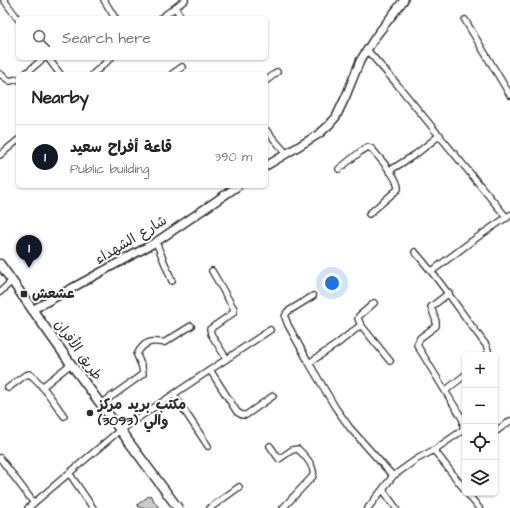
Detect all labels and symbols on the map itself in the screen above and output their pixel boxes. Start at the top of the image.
street label: شارع الشهداء [91,211,171,269]
pin: 1 [16,235,42,268]
your location [322,273,342,293]
place label: عشعش [32,284,75,304]
marker: عشعش [19,289,29,299]
street label: طريق الأفران [49,315,107,385]
place label: مكتب بريد مركز والي (3093) [96,395,186,433]
marker: مكتب بريد مركز والي (3093) [85,408,95,418]

